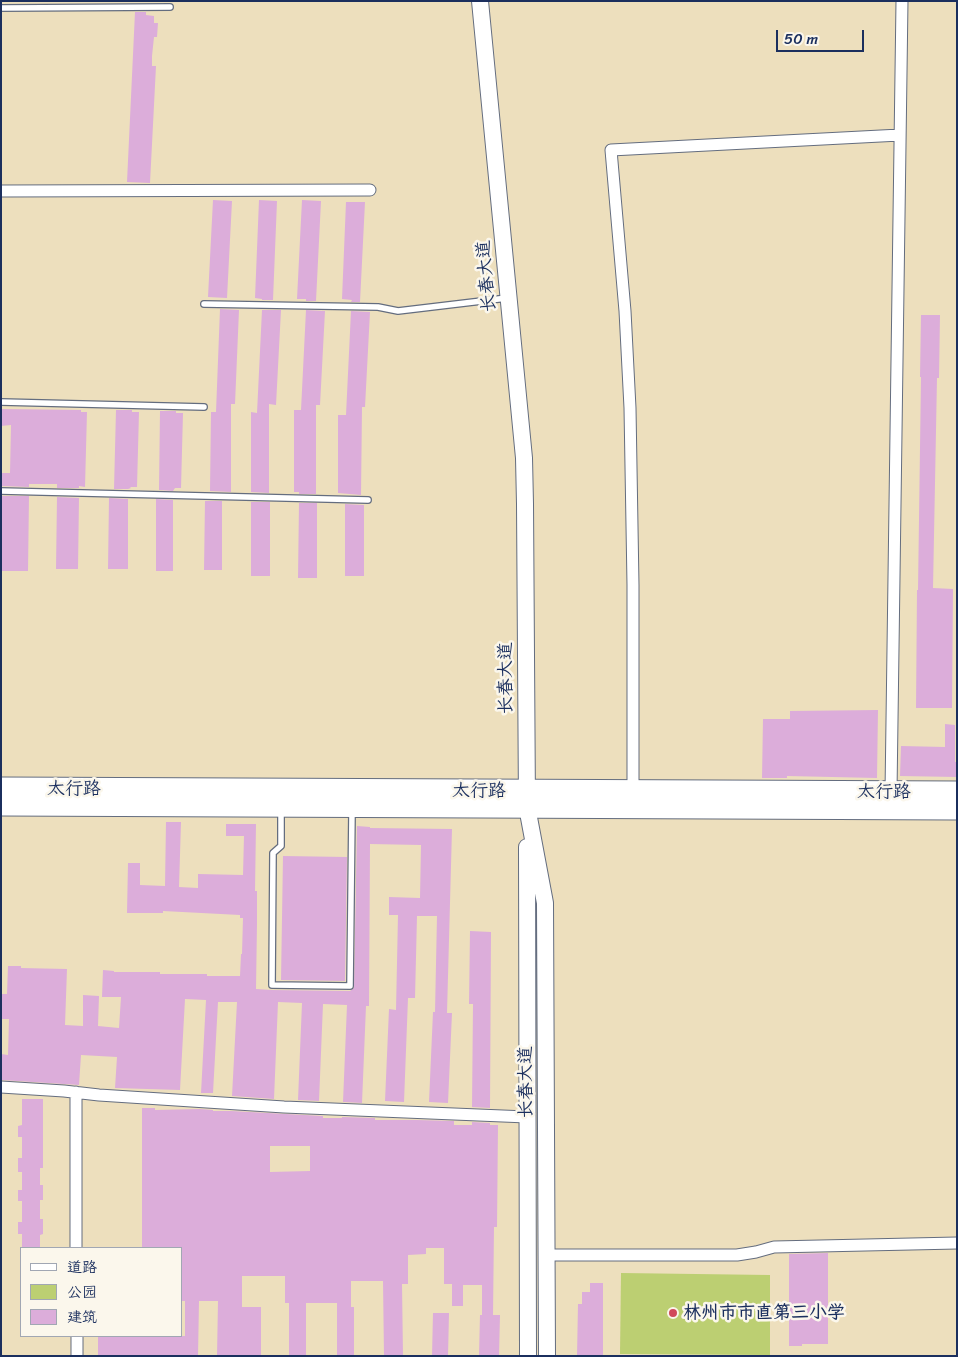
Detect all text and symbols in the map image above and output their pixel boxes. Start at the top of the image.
scale bar [778,20,866,52]
text: 50 m [784,26,818,52]
street label: 长春大道 [473,239,501,313]
street label: 长春大道 [495,642,517,714]
street label: 太行路 [47,778,101,800]
street label: 太行路 [452,780,506,802]
street label: 太行路 [857,781,911,803]
street label: 长春大道 [515,1046,537,1118]
legend [20,1247,182,1337]
text: 道路 [67,1254,97,1280]
text: 公园 [67,1279,97,1305]
place label: 林州市市直第三小学 [683,1302,845,1324]
text: 建筑 [67,1304,97,1330]
marker: 林州市市直第三小学 [667,1307,679,1319]

